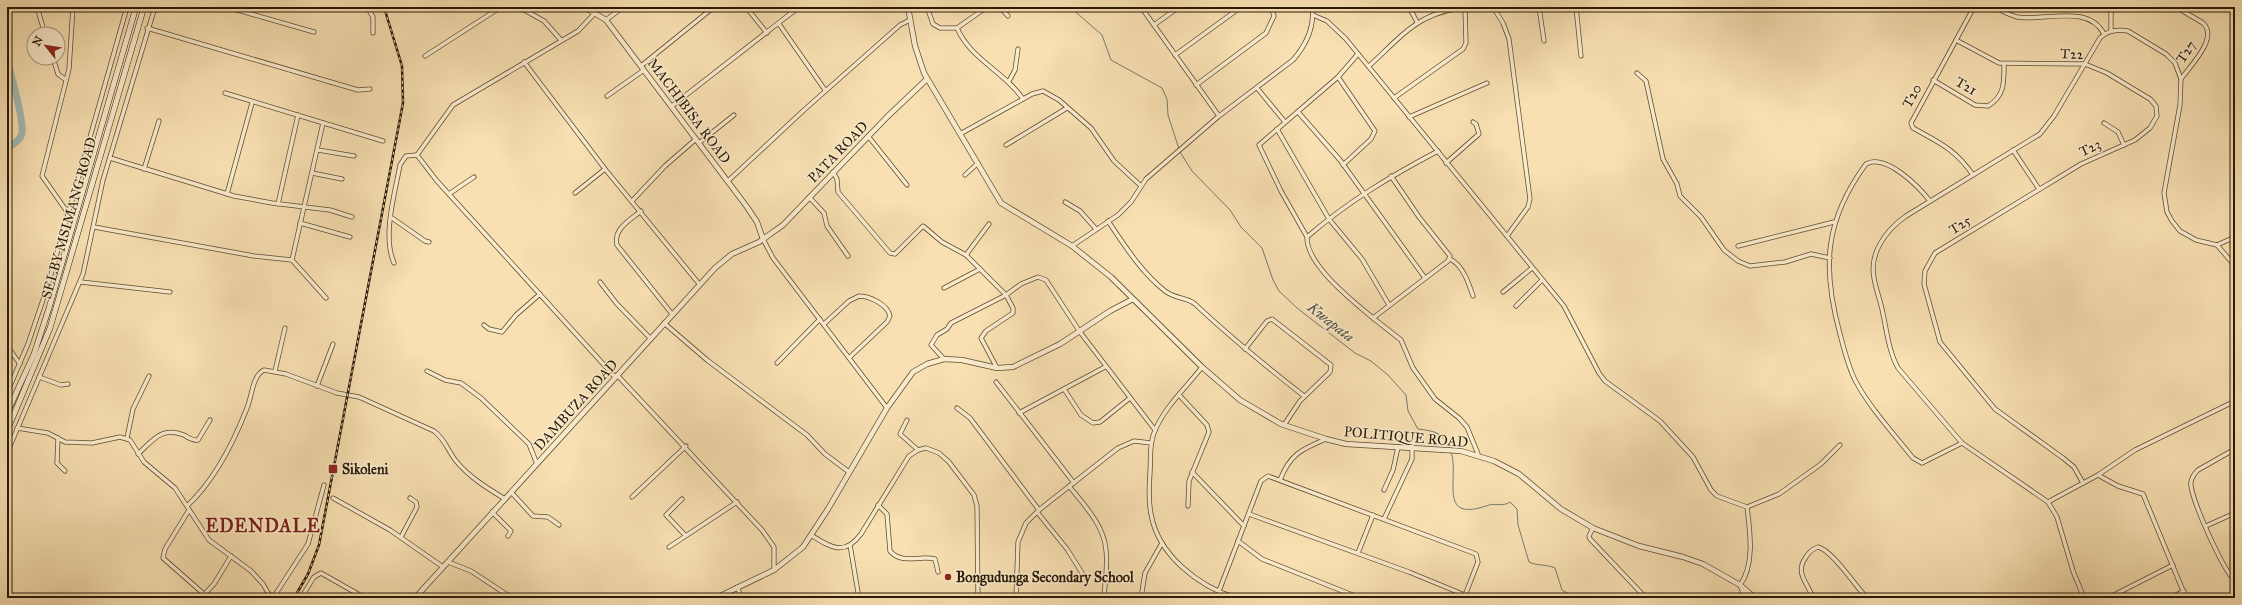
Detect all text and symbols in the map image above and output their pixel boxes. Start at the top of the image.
north arrow [26,26,66,66]
text: N [30,33,46,49]
street label: T27 [2172,37,2200,67]
street label: T22 [2060,45,2084,63]
street label: MACHIBISA ROAD [644,55,734,167]
street label: T21 [1952,73,1980,99]
street label: T20 [1899,81,1925,111]
street label: PATA ROAD [804,118,872,186]
street label: SELBY MSIMANG ROAD [38,135,100,301]
street label: T23 [2076,136,2104,160]
street label: T25 [1946,211,1975,238]
water label: Kwapata [1303,298,1358,347]
street label: DAMBUZA ROAD [531,356,621,454]
street label: POLITIQUE ROAD [1343,423,1469,451]
place label: Sikoleni [342,461,388,478]
marker: Sikoleni [327,463,339,475]
district label: EDENDALE [205,515,321,537]
place label: Bongudunga Secondary School [956,569,1135,587]
marker: Bongudunga Secondary School [943,572,953,582]

